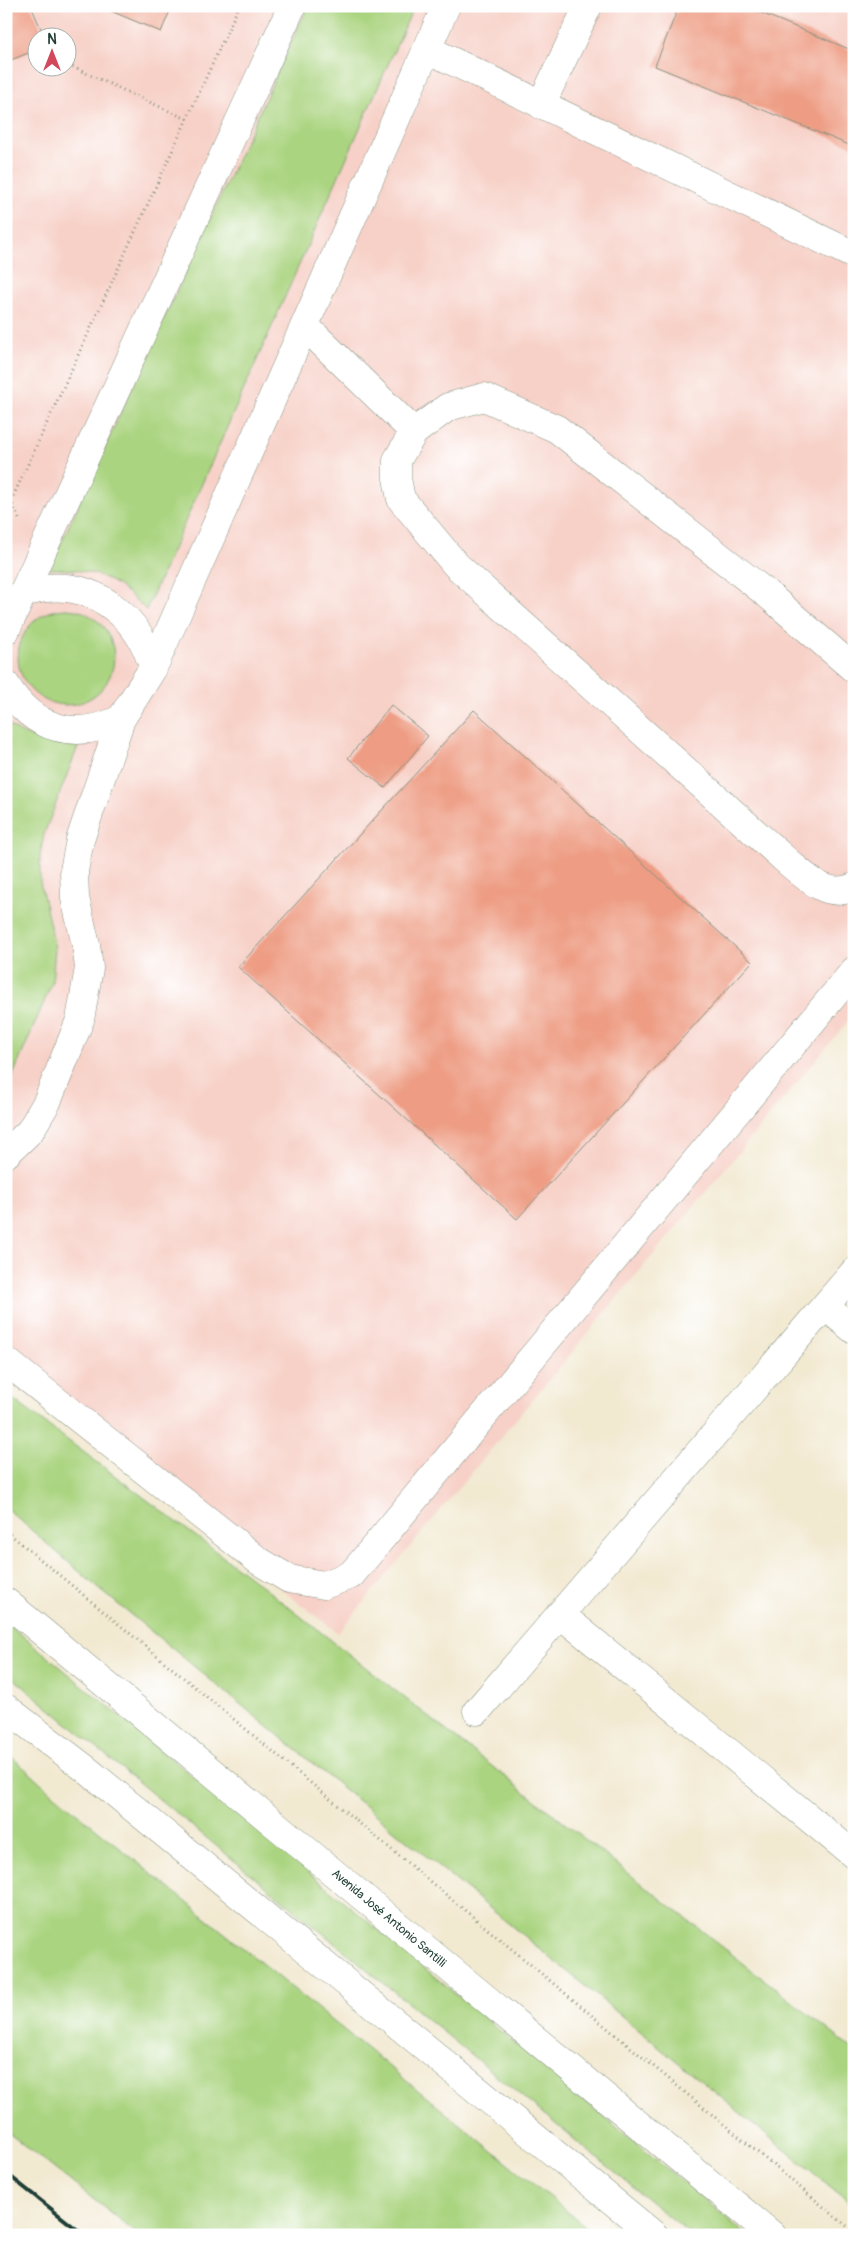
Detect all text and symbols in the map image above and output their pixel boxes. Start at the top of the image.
north arrow [28,28,78,78]
text: N [47,31,57,48]
street label: Avenida José Antonio Santilli [328,1866,449,1971]

